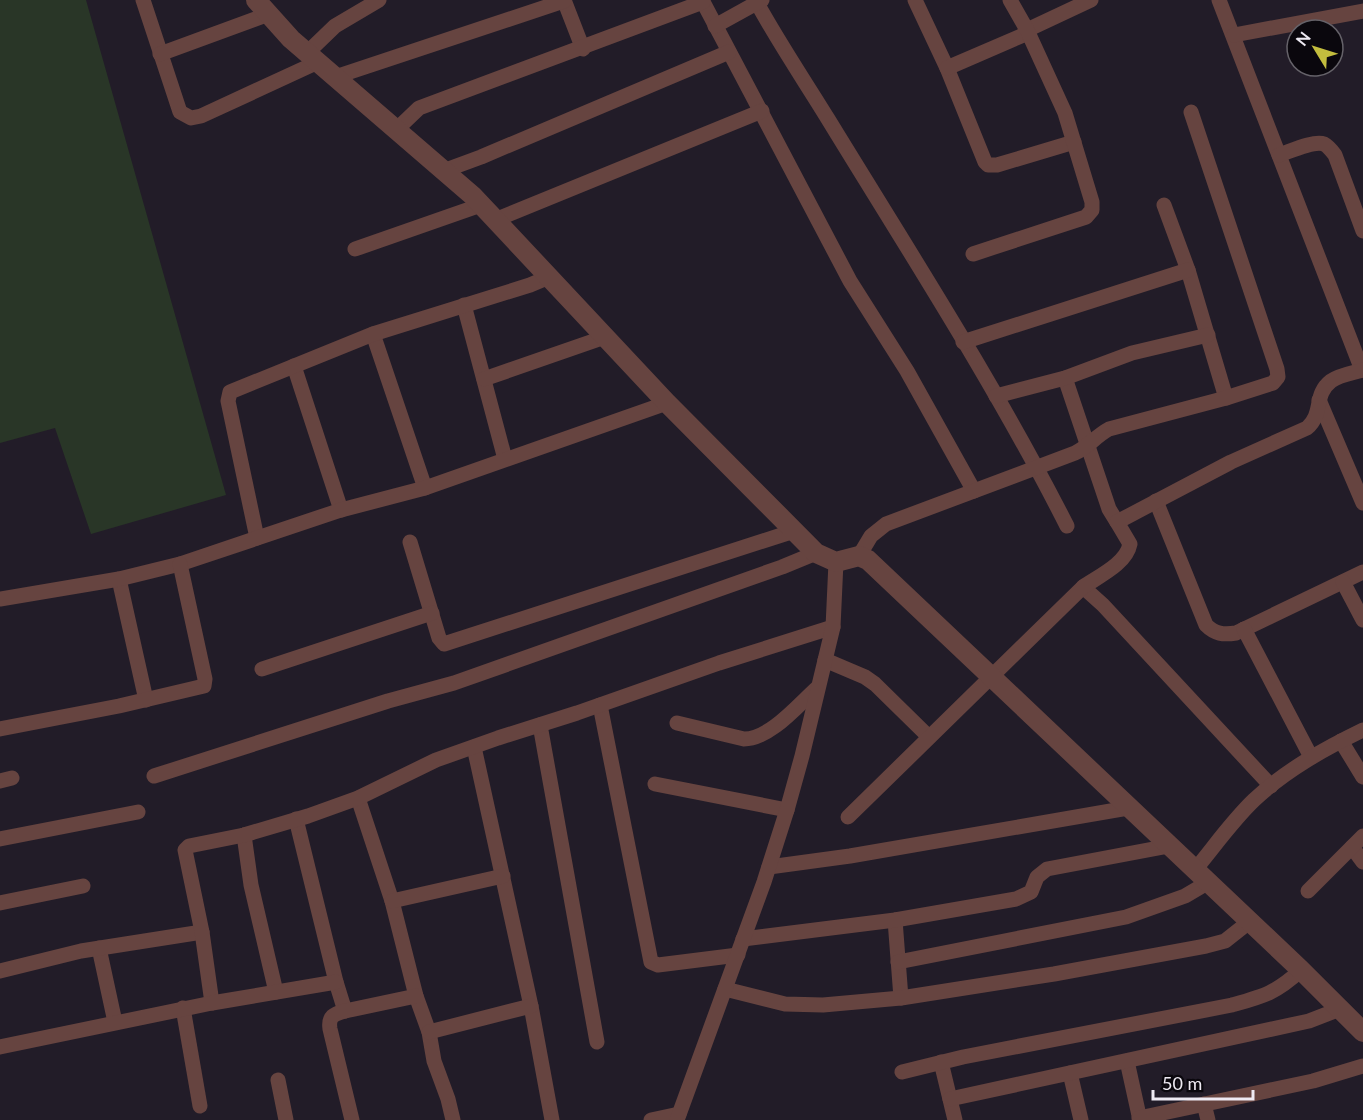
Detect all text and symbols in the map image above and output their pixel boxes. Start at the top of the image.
north arrow [1285,18,1345,78]
text: N [1292,28,1314,49]
scale bar [1153,1063,1254,1101]
text: 50 m [1162,1072,1202,1094]

